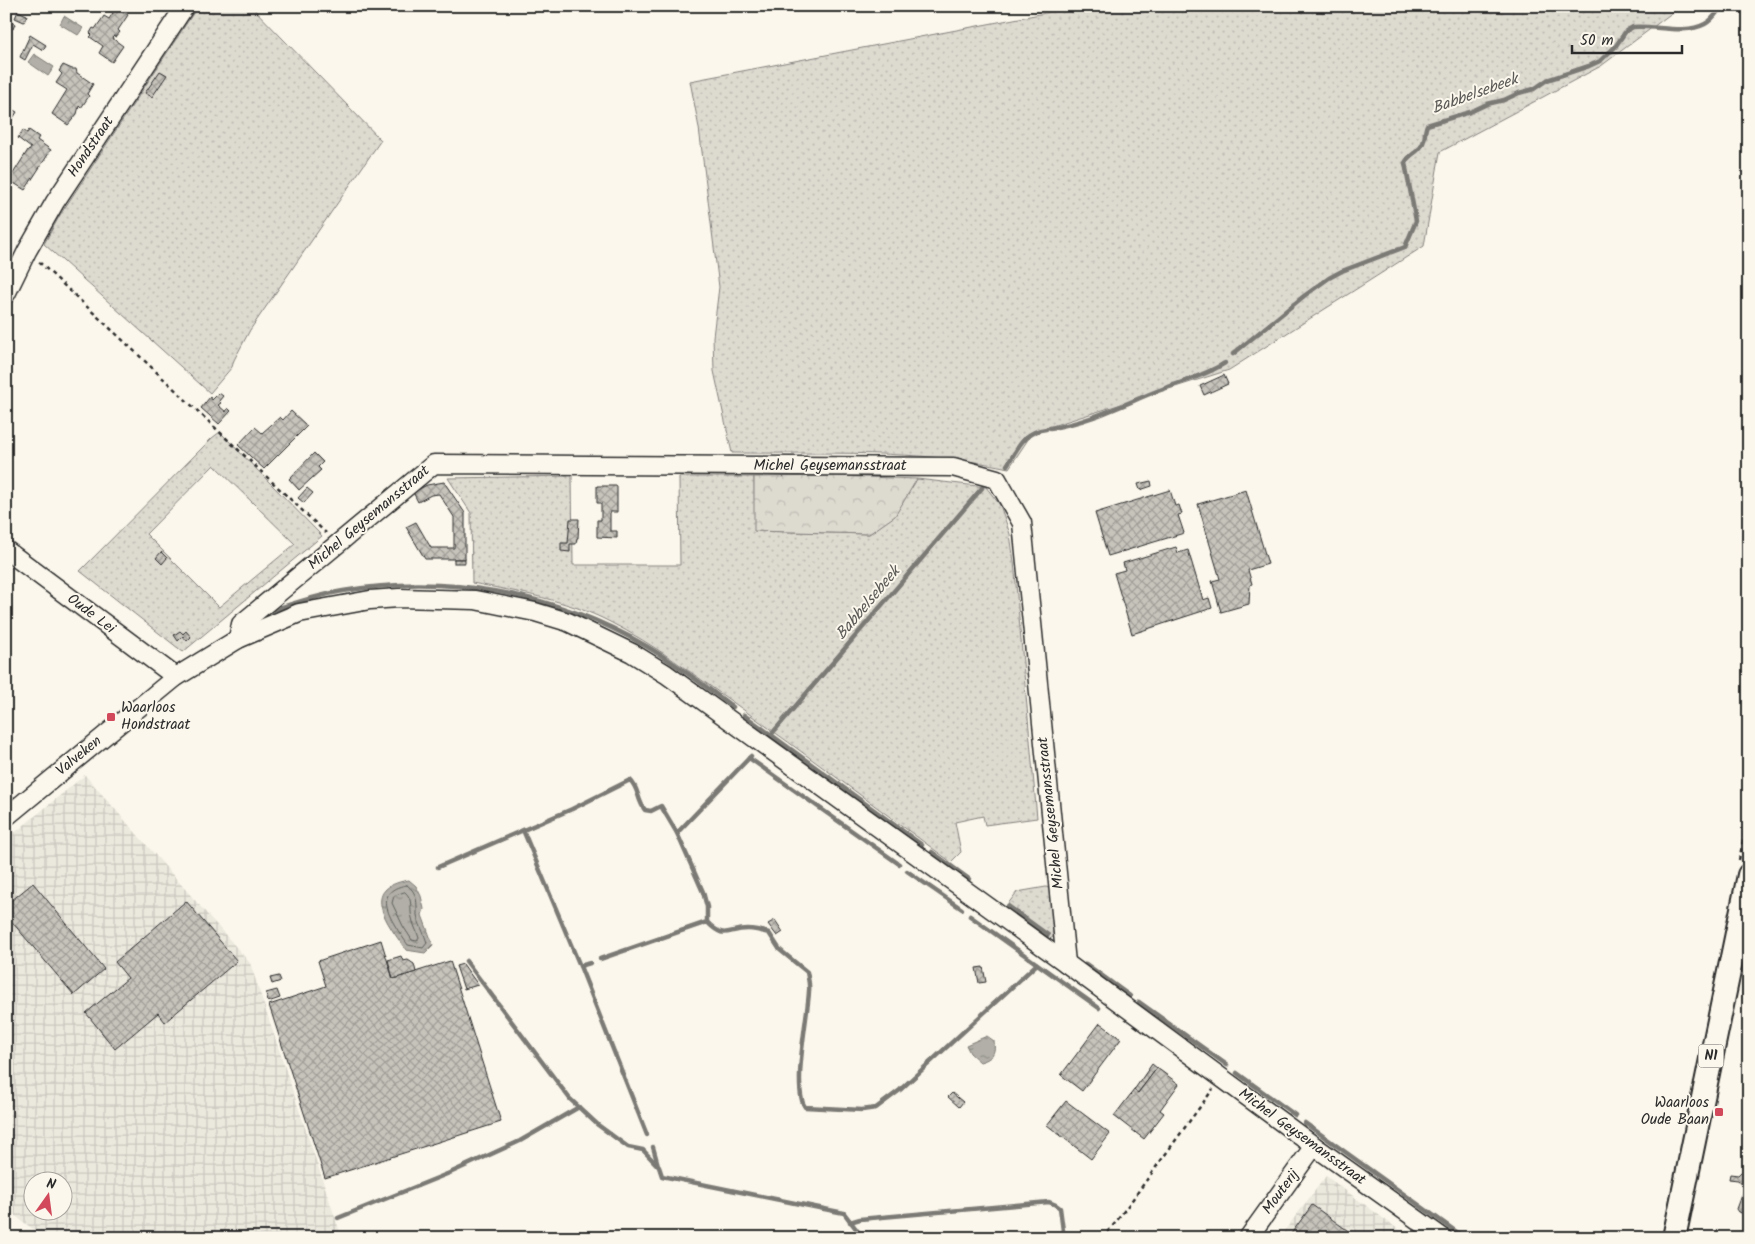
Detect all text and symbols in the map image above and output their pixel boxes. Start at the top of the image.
scale bar [1572,22,1682,54]
text: 50 m [1580,29,1614,53]
water label: Babbelsebeek [1428,66,1524,121]
street label: Hondstraat [62,111,120,182]
street label: Michel Geysemansstraat [753,454,907,478]
street label: Michel Geysemansstraat [303,459,435,576]
water label: Babbelsebeek [830,559,908,645]
street label: Oude Lei [62,588,121,641]
place label: Waarloos Hondstraat [121,696,191,737]
marker: Waarloos Hondstraat [105,711,117,723]
street label: Valveken [51,730,107,782]
street label: Michel Geysemansstraat [1031,735,1071,890]
road number: N1 [1698,1044,1724,1068]
street label: Michel Geysemansstraat [1233,1082,1371,1192]
place label: Waarloos Oude Baan [1641,1091,1710,1132]
marker: Waarloos Oude Baan [1713,1106,1725,1118]
street label: Mouterij [1256,1163,1306,1220]
north arrow [22,1172,72,1222]
text: N [44,1173,58,1196]

